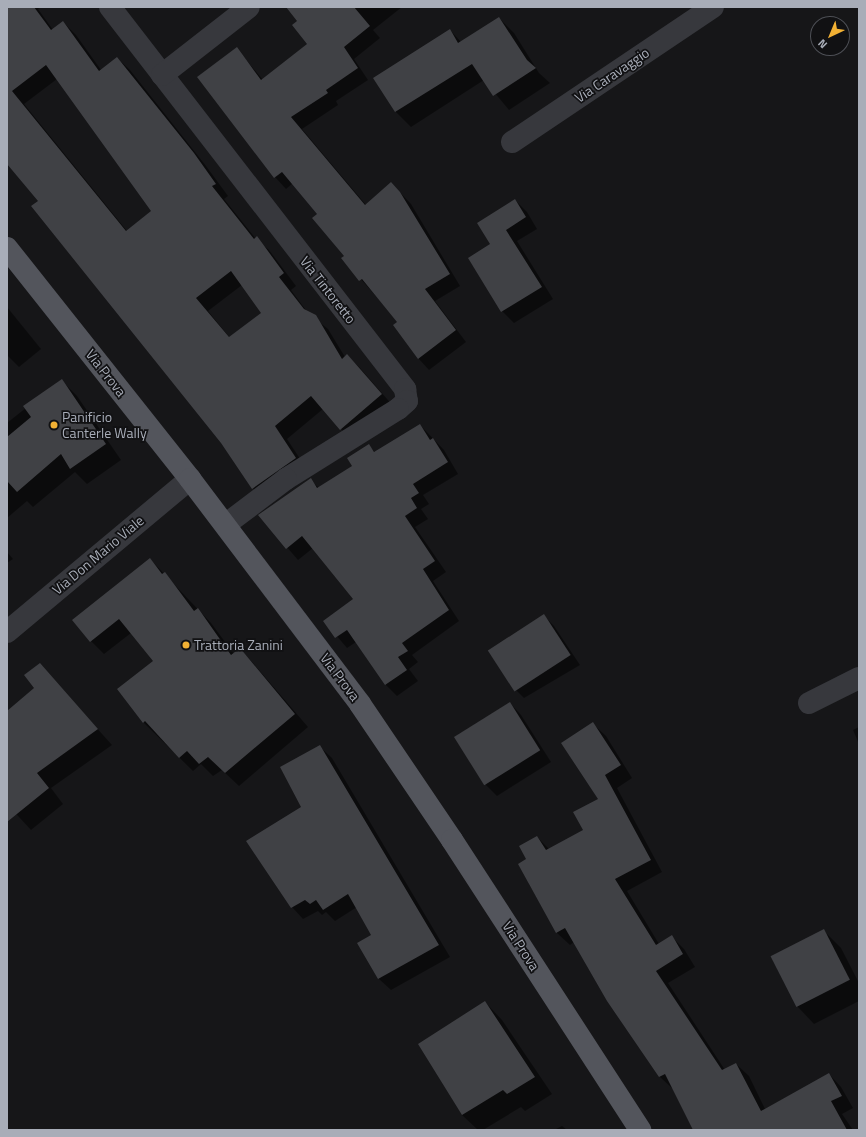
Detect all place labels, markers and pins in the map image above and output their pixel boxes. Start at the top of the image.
place label: Panificio Canterle Wally [62,409,147,442]
marker: Panificio Canterle Wally [49,420,59,430]
place label: Trattoria Zanini [194,637,283,653]
marker: Trattoria Zanini [181,640,191,650]

